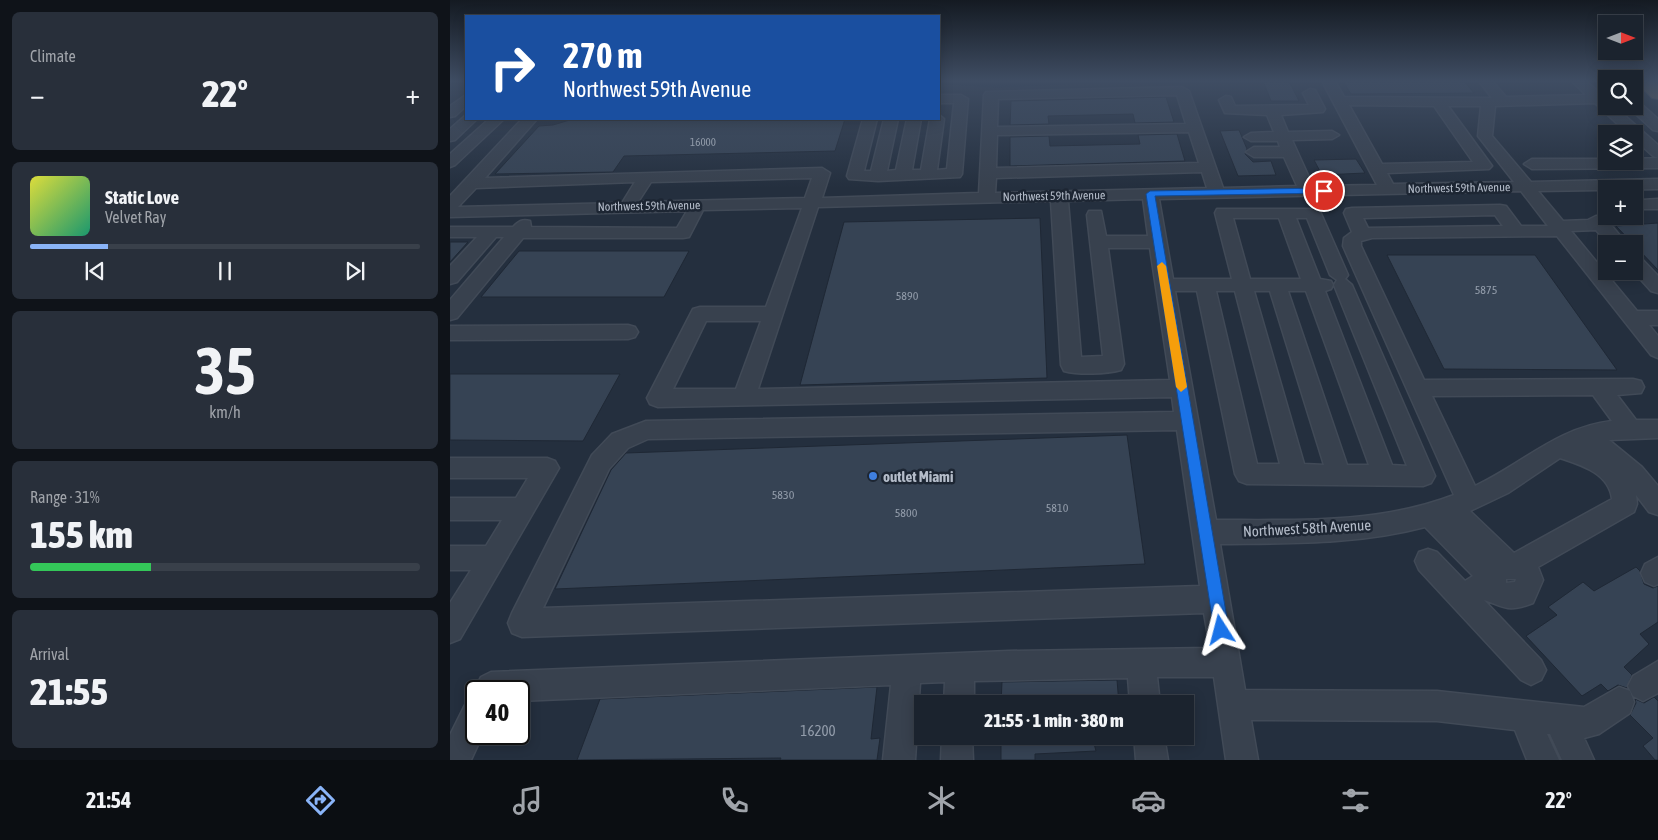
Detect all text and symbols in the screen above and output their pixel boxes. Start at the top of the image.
north arrow [1598,15,1642,60]
map controls [1598,15,1643,280]
icon: right [480,35,545,100]
text: 270 m [563,35,642,75]
text: Climate [30,47,76,65]
button: search [1598,70,1643,115]
text: 22° [202,72,248,115]
text: Northwest 59th Avenue [563,76,751,102]
text: − [30,78,45,110]
text: + [405,78,420,110]
button: layers [1598,125,1643,170]
house number: 16000 [690,136,716,148]
pin [1303,170,1345,212]
icon: arrive [1310,177,1338,205]
street label: Northwest 59th Avenue [1408,180,1510,196]
button: + [1598,180,1643,225]
text: Static Love [105,186,179,208]
street label: Northwest 59th Avenue [1003,188,1105,204]
street label: Northwest 59th Avenue [598,198,700,214]
text: Velvet Ray [105,208,166,226]
button: − [1598,235,1643,280]
icon: previous [81,257,109,285]
icon: pause [211,257,239,285]
icon: next [341,257,369,285]
house number: 5875 [1475,283,1497,297]
house number: 5890 [896,289,919,303]
text: 35 [194,333,256,408]
text: km/h [209,403,241,421]
place label: outlet Miami [883,468,953,485]
marker: outlet Miami [867,470,879,482]
text: Range · 31% [30,488,100,506]
house number: 5830 [772,488,795,502]
house number: 5810 [1046,501,1069,515]
house number: 5800 [895,506,918,520]
text: 155 km [30,513,133,556]
street label: Northwest 58th Avenue [1242,516,1372,540]
position arrow [1194,603,1246,655]
text: Arrival [30,645,69,663]
text: 21:55 [30,670,108,713]
speed limit sign: 40 [465,680,530,745]
text: 21:55 · 1 min · 380 m [984,709,1124,731]
house number: 16200 [800,722,836,739]
icon: directions [303,783,338,818]
icon: music [510,783,545,818]
icon: phone [717,783,752,818]
icon: climate [924,783,959,818]
icon: car [1131,783,1166,818]
icon: filters [1338,783,1373,818]
text: 21:54 [86,787,131,813]
text: 22° [1545,787,1572,813]

